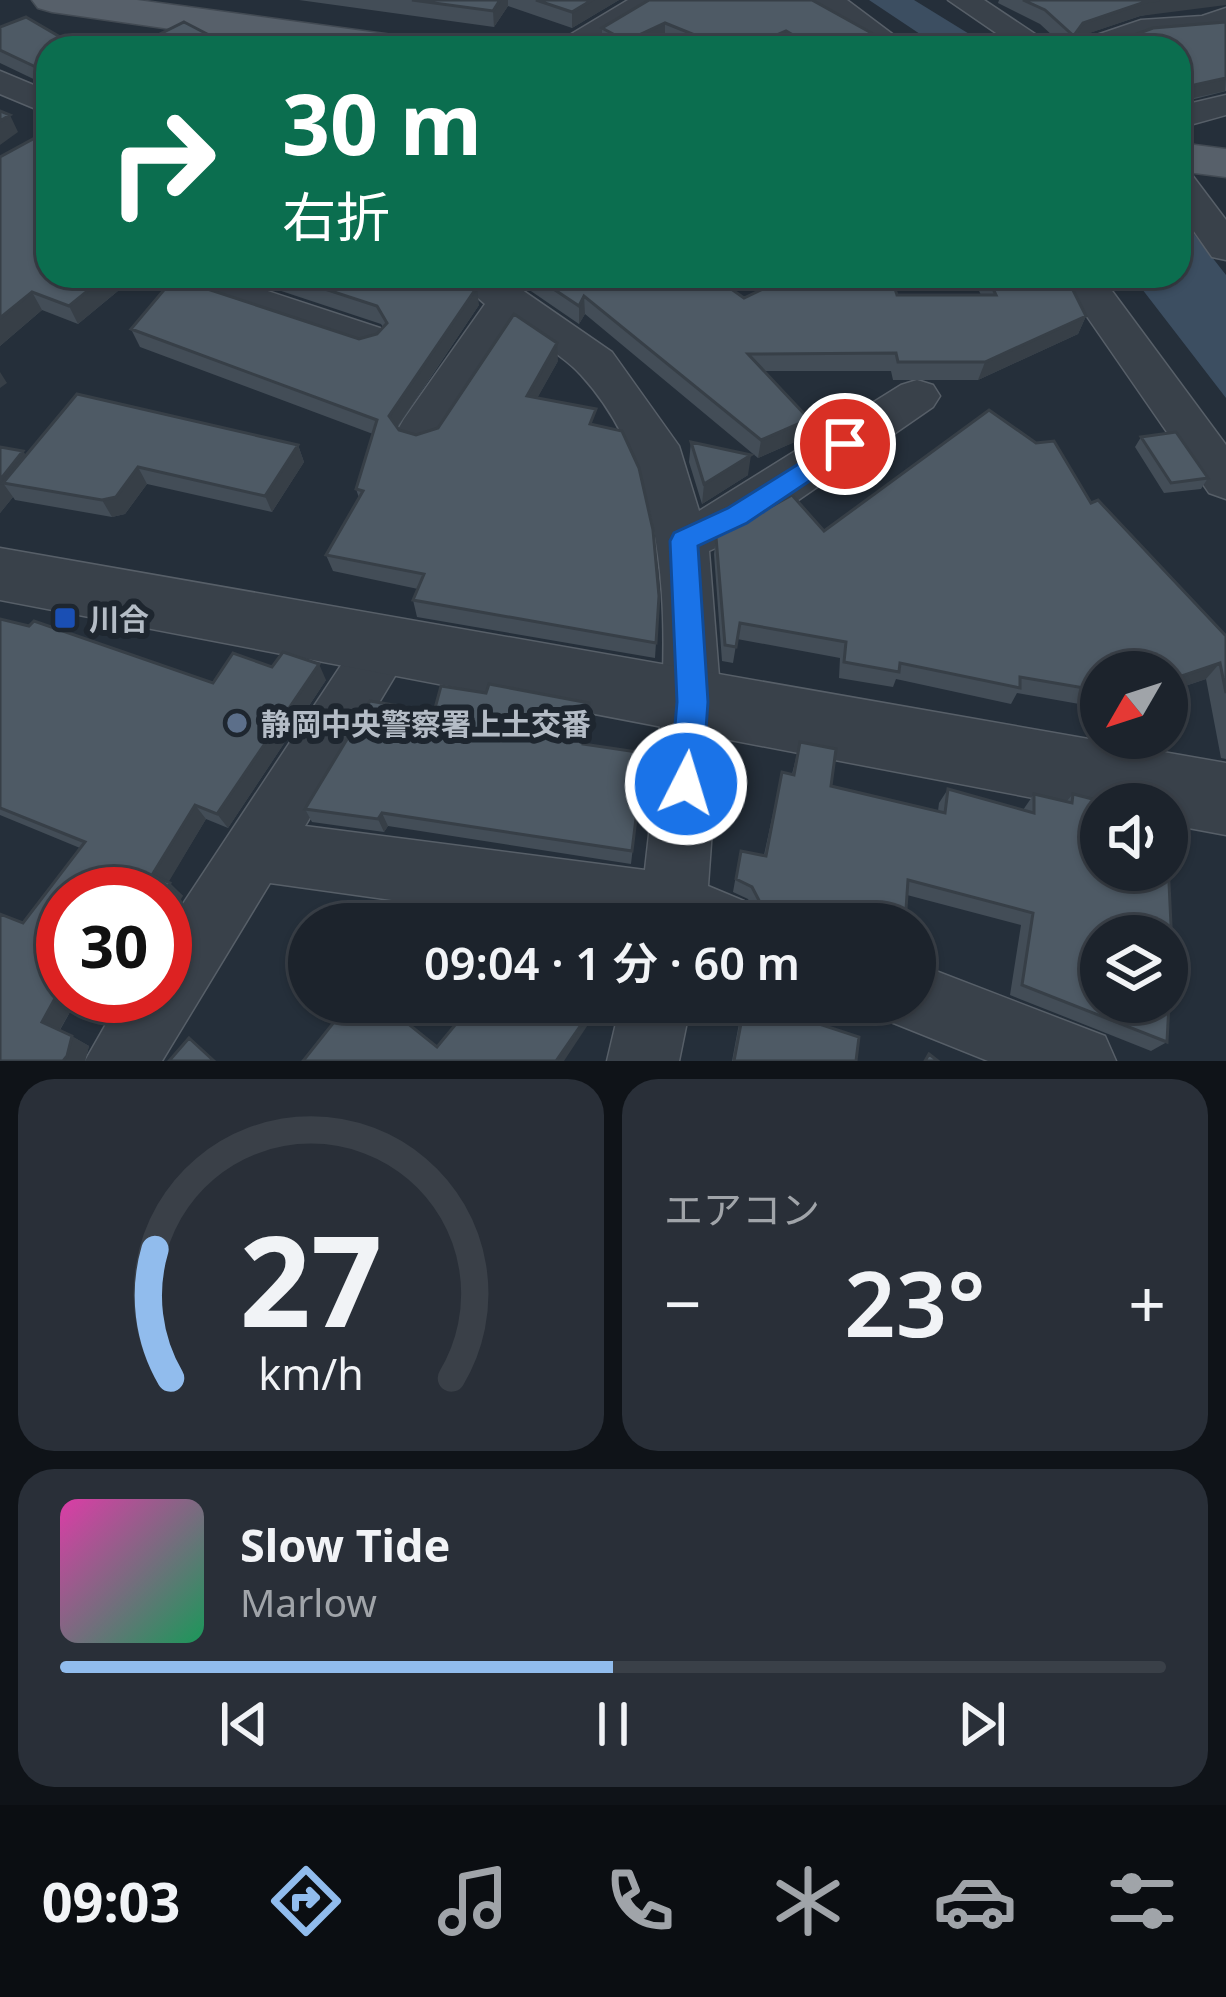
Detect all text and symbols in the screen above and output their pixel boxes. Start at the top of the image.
text: 30 m [282,65,482,180]
icon: right [84,84,240,240]
text: 右折 [282,179,390,253]
pin [794,393,896,495]
icon: arrive [812,411,878,477]
place label: 川合 [89,598,149,639]
marker: 川合 [52,605,78,631]
north arrow [1080,651,1188,759]
map controls [1080,651,1188,1023]
place label: 静岡中央警察署上土交番 [261,703,591,744]
marker: 静岡中央警察署上土交番 [224,710,250,736]
position arrow [623,721,749,847]
button: sound [1080,783,1188,891]
speed limit sign: 30 [36,867,192,1023]
button: layers [1080,915,1188,1023]
text: 09:04 · 1 分 · 60 m [424,932,800,993]
text: エアコン [664,1182,820,1235]
text: 27 [240,1194,382,1364]
text: 23° [844,1241,986,1363]
text: − [664,1257,702,1347]
text: + [1128,1257,1166,1347]
text: km/h [258,1344,364,1403]
text: Slow Tide [240,1514,450,1575]
text: Marlow [240,1575,377,1628]
icon: previous [211,1691,277,1757]
icon: pause [580,1691,646,1757]
icon: next [949,1691,1015,1757]
icon: directions [264,1859,348,1943]
icon: music [431,1859,515,1943]
icon: phone [598,1859,682,1943]
icon: climate [766,1859,850,1943]
icon: car [933,1859,1017,1943]
icon: filters [1100,1859,1184,1943]
text: 09:03 [42,1864,180,1938]

